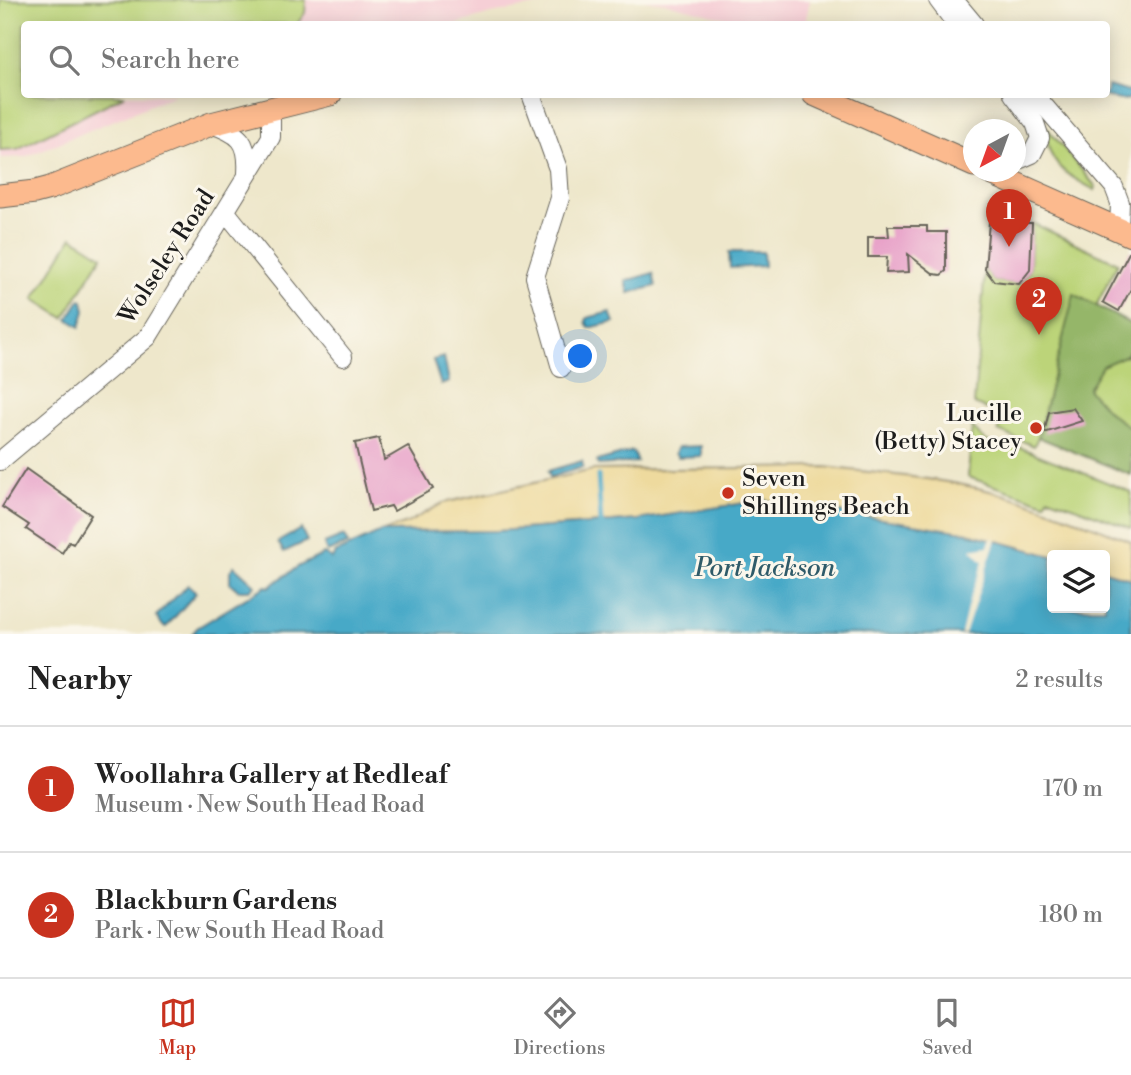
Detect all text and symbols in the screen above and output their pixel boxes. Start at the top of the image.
search box [21,21,1110,98]
icon: search [45,41,83,79]
text: Search here [101,44,240,76]
north arrow [963,119,1026,182]
street label: Wolseley Road [112,184,222,331]
pin: 1 [986,189,1032,247]
pin: 2 [1016,277,1062,335]
your location [563,339,597,373]
place label: Lucille (Betty) Stacey [874,399,1022,457]
marker: Lucille (Betty) Stacey [1028,420,1044,436]
place label: Seven Shillings Beach [742,464,910,522]
marker: Seven Shillings Beach [720,485,736,501]
map controls [1047,550,1110,613]
button: layers [1047,550,1110,613]
water label: Port Jackson [694,552,836,584]
text: Nearby [28,661,132,699]
text: 2 results [1016,666,1103,694]
text: Woollahra Gallery at Redleaf [95,759,447,791]
text: 1 [45,775,57,803]
text: 170 m [1043,775,1103,803]
text: Museum · New South Head Road [95,791,425,819]
text: Blackburn Gardens [95,885,337,917]
text: 2 [44,901,58,929]
text: 180 m [1039,901,1103,929]
text: Park · New South Head Road [95,917,384,945]
tab: Map [159,994,197,1060]
tab: Directions [514,994,605,1060]
tab: Saved [923,994,972,1060]

